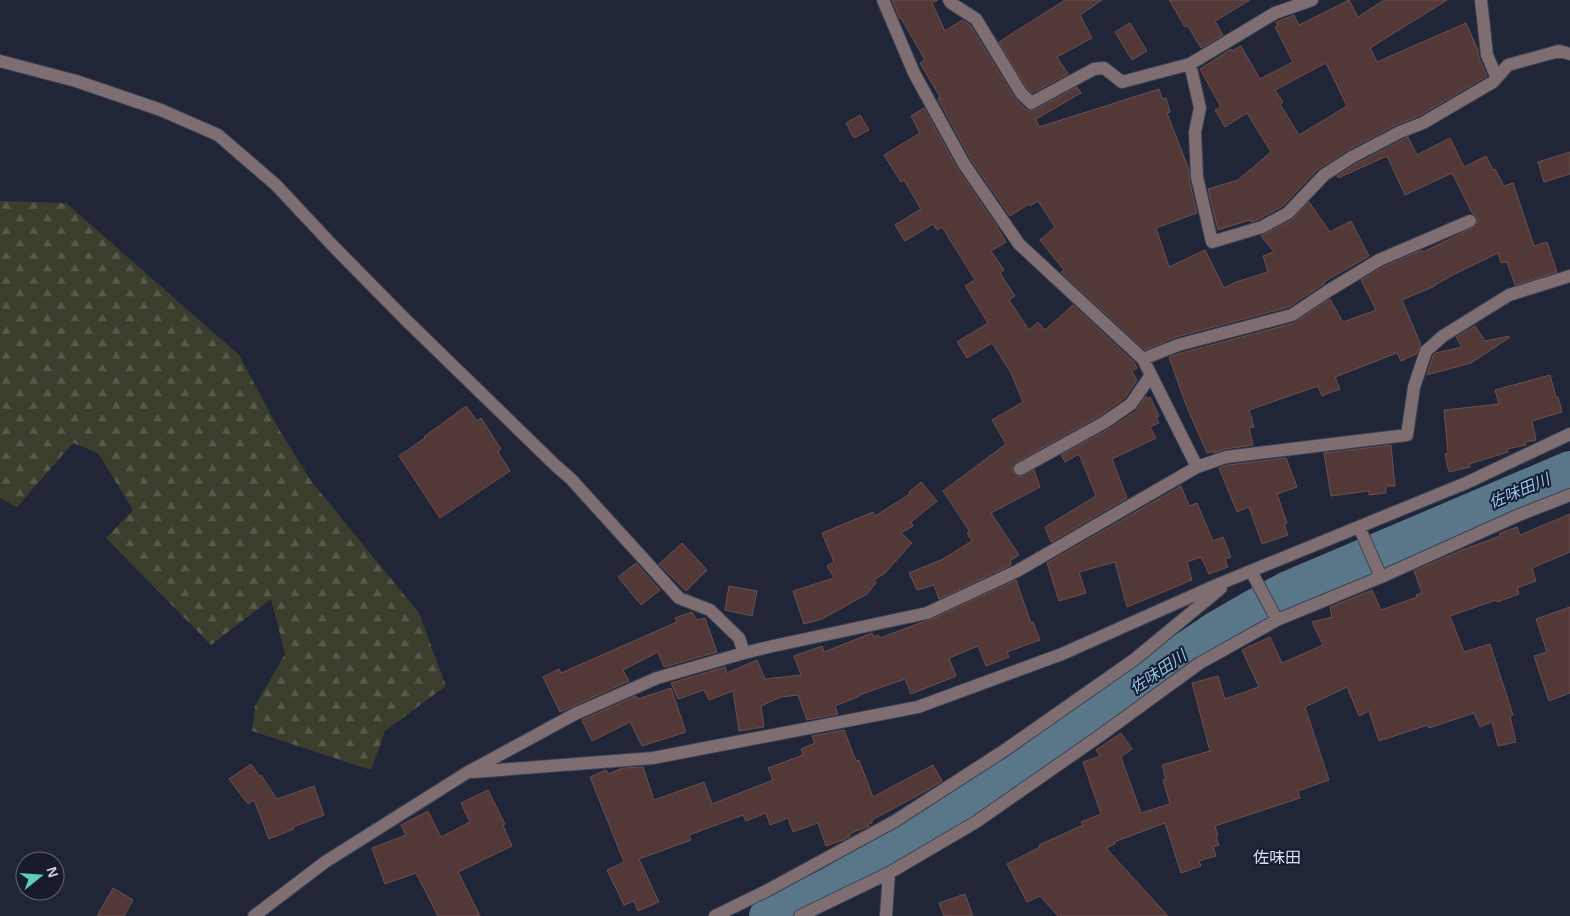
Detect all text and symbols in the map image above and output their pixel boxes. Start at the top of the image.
water label: 佐味田川 [1486,470,1554,511]
water label: 佐味田川 [1127,646,1191,697]
district label: 佐味田 [1253,849,1301,866]
north arrow [15,851,65,901]
text: N [43,865,62,879]

